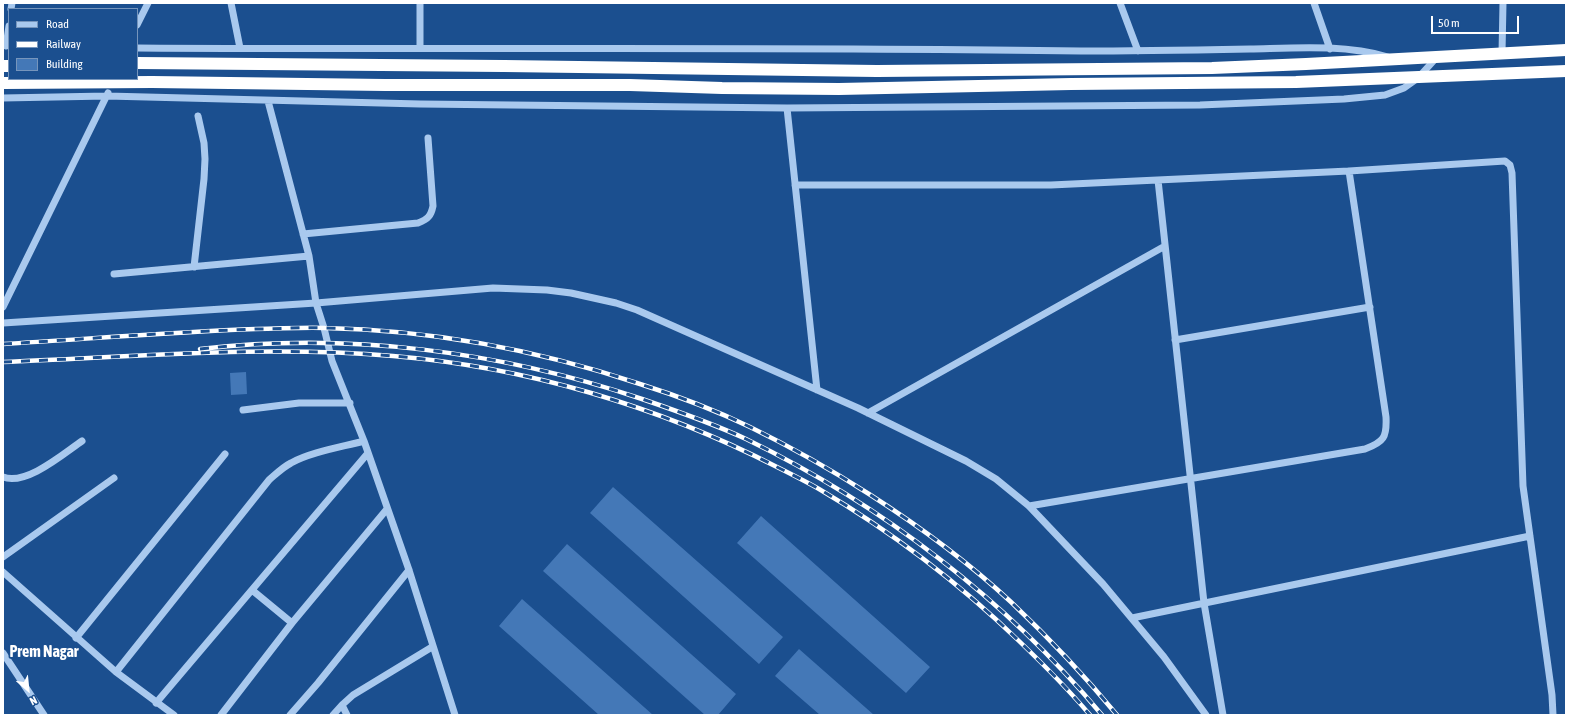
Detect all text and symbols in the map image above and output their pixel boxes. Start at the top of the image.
legend [8,8,138,80]
scale bar [1433,8,1521,34]
text: 50 m [1438,16,1460,30]
text: Road [46,17,69,31]
text: Railway [46,37,81,51]
text: Building [46,57,83,71]
district label: Prem Nagar [9,642,79,662]
north arrow [8,670,48,710]
text: N [28,694,39,708]

